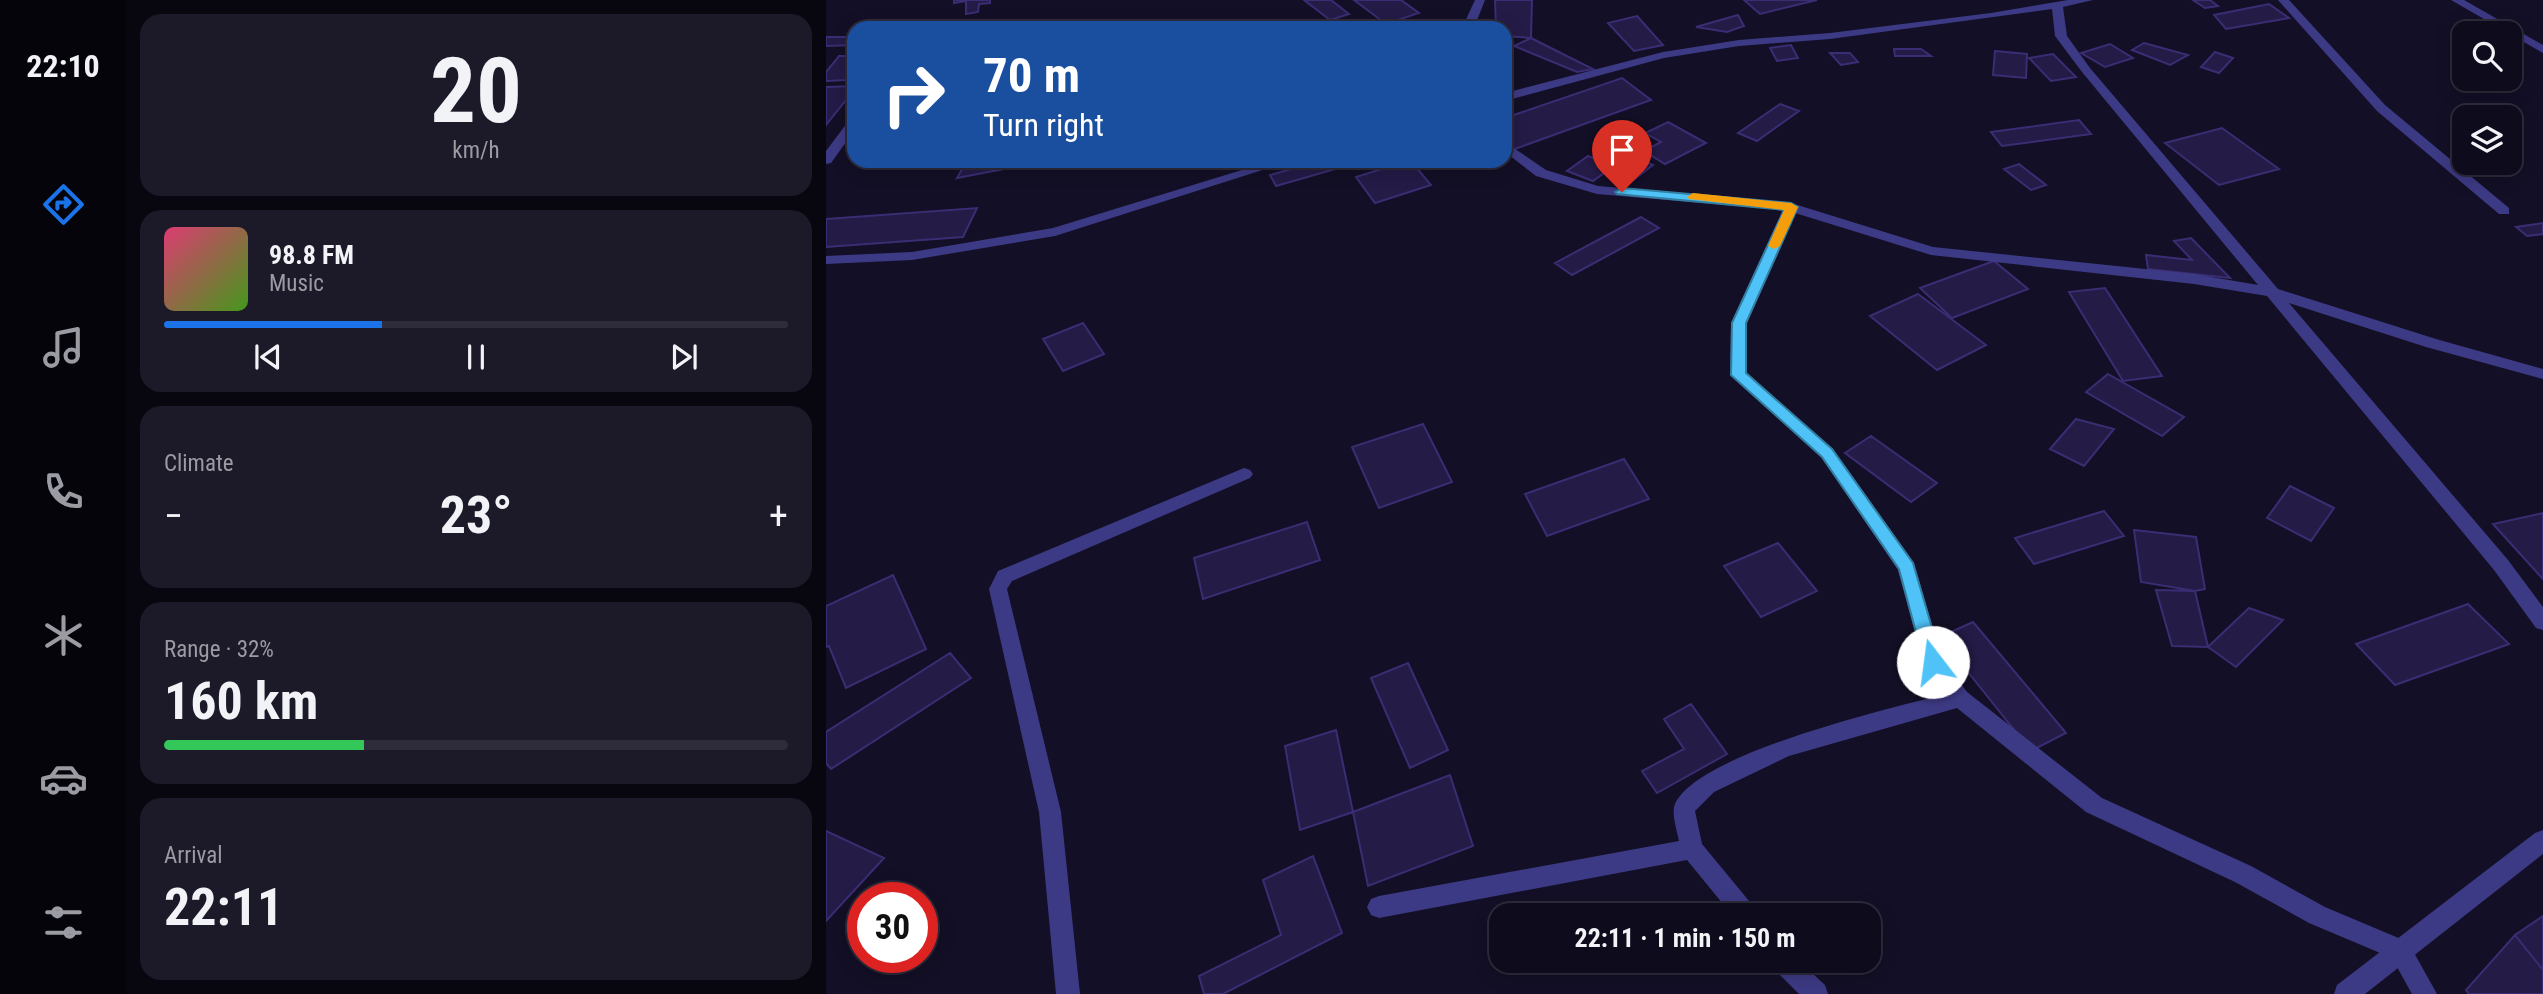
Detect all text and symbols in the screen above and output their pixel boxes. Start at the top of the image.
map controls [2452,21,2522,175]
button: search [2452,21,2522,91]
text: 20 [430,38,522,144]
text: 22:10 [26,47,100,85]
text: 70 m [983,47,1080,104]
icon: right [868,49,959,140]
button: layers [2452,105,2522,175]
text: Turn right [983,106,1104,144]
pin [1592,120,1652,192]
icon: arrive [1603,131,1641,169]
text: km/h [452,137,500,164]
icon: directions [39,180,88,229]
text: 98.8 FM [269,240,354,270]
text: Music [269,270,324,297]
icon: music [39,323,88,372]
icon: previous [249,338,287,376]
icon: pause [457,338,495,376]
icon: next [665,338,703,376]
text: Climate [164,450,234,477]
icon: phone [39,467,88,516]
text: 23° [440,485,512,546]
text: − [164,494,183,538]
text: + [769,494,788,538]
icon: climate [39,611,88,660]
position arrow [1896,625,1970,699]
text: Range · 32% [164,636,274,663]
text: 160 km [164,671,318,732]
icon: car [39,754,88,803]
text: Arrival [164,842,223,869]
text: 22:11 [164,877,283,938]
speed limit sign: 30 [847,882,938,973]
icon: filters [39,898,88,947]
text: 22:11 · 1 min · 150 m [1575,923,1795,953]

